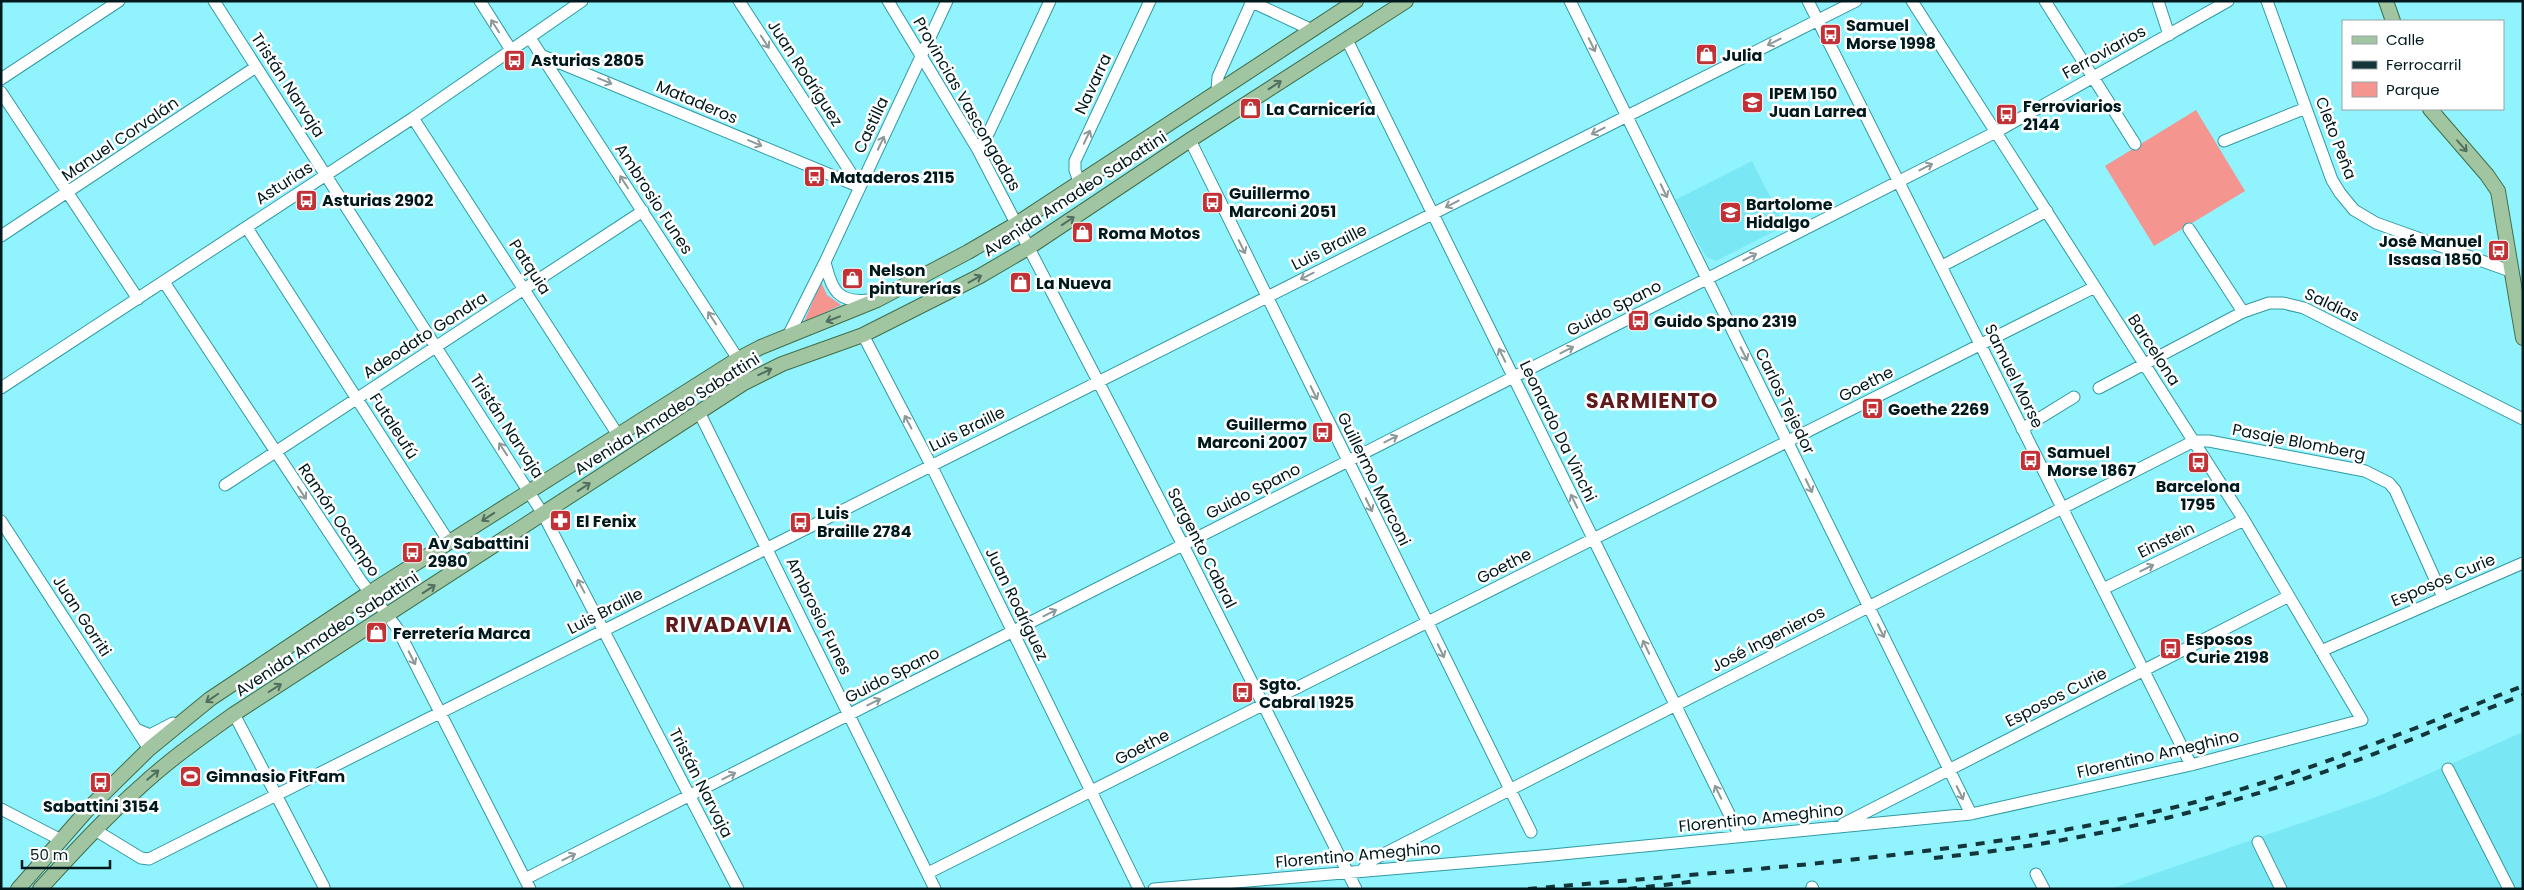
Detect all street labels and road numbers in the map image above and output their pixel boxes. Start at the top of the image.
street label: Provincias Vascongadas [908,13,1026,195]
street label: Juan Rodríguez [762,15,848,131]
street label: Ferroviarios [2058,20,2150,84]
street label: Tristán Narvaja [245,28,331,142]
street label: Navarra [1069,50,1117,118]
street label: Mataderos [653,75,741,129]
street label: Manuel Corvalán [57,91,183,187]
street label: Castilla [848,93,894,157]
street label: Cleto Peña [2310,93,2362,183]
street label: Avenida Amadeo Sabattini [979,126,1171,262]
street label: Ambrosio Funes [610,139,698,259]
street label: Asturias [251,156,317,210]
street label: Luis Braille [1287,218,1371,276]
street label: Patquia [504,235,556,299]
street label: Guido Spano [1563,274,1665,342]
street label: Saldias [2301,282,2363,328]
street label: Adeodato Gondra [358,286,492,384]
street label: Barcelona [2122,310,2186,390]
street label: Samuel Morse [1979,320,2049,432]
street label: Carlos Tejedor [1749,344,1821,458]
street label: Avenida Amadeo Sabattini [570,347,764,481]
street label: Leonardo Da Vinchi [1514,356,1602,506]
street label: Goethe [1835,360,1897,408]
street label: Tristán Narvaja [464,369,550,483]
street label: Futaleufú [364,388,424,464]
street label: Luis Braille [925,401,1009,457]
street label: Guillermo Marconi [1332,408,1416,550]
street label: Pasaje Blomberg [2230,418,2368,466]
street label: Guido Spano [1202,457,1304,525]
street label: Ramón Ocampo [292,459,386,581]
street label: Sargento Cabral [1162,484,1242,612]
street label: Einstein [2134,516,2198,564]
street label: Goethe [1473,542,1535,590]
street label: Juan Rodríguez [980,544,1054,664]
street label: Esposos Curie [2387,548,2499,612]
street label: Ambrosio Funes [781,553,857,679]
street label: Avenida Amadeo Sabattini [231,566,423,702]
street label: Juan Gorriti [47,571,117,661]
street label: Luis Braille [563,582,647,640]
street label: José Ingenieros [1707,600,1829,678]
street label: Guido Spano [841,641,943,709]
street label: Esposos Curie [2001,661,2111,732]
street label: Goethe [1111,723,1173,771]
street label: Tristán Narvaja [663,724,739,842]
street label: Florentino Ameghino [2075,724,2241,784]
street label: Florentino Ameghino [1677,798,1845,838]
street label: Florentino Ameghino [1275,836,1441,874]

